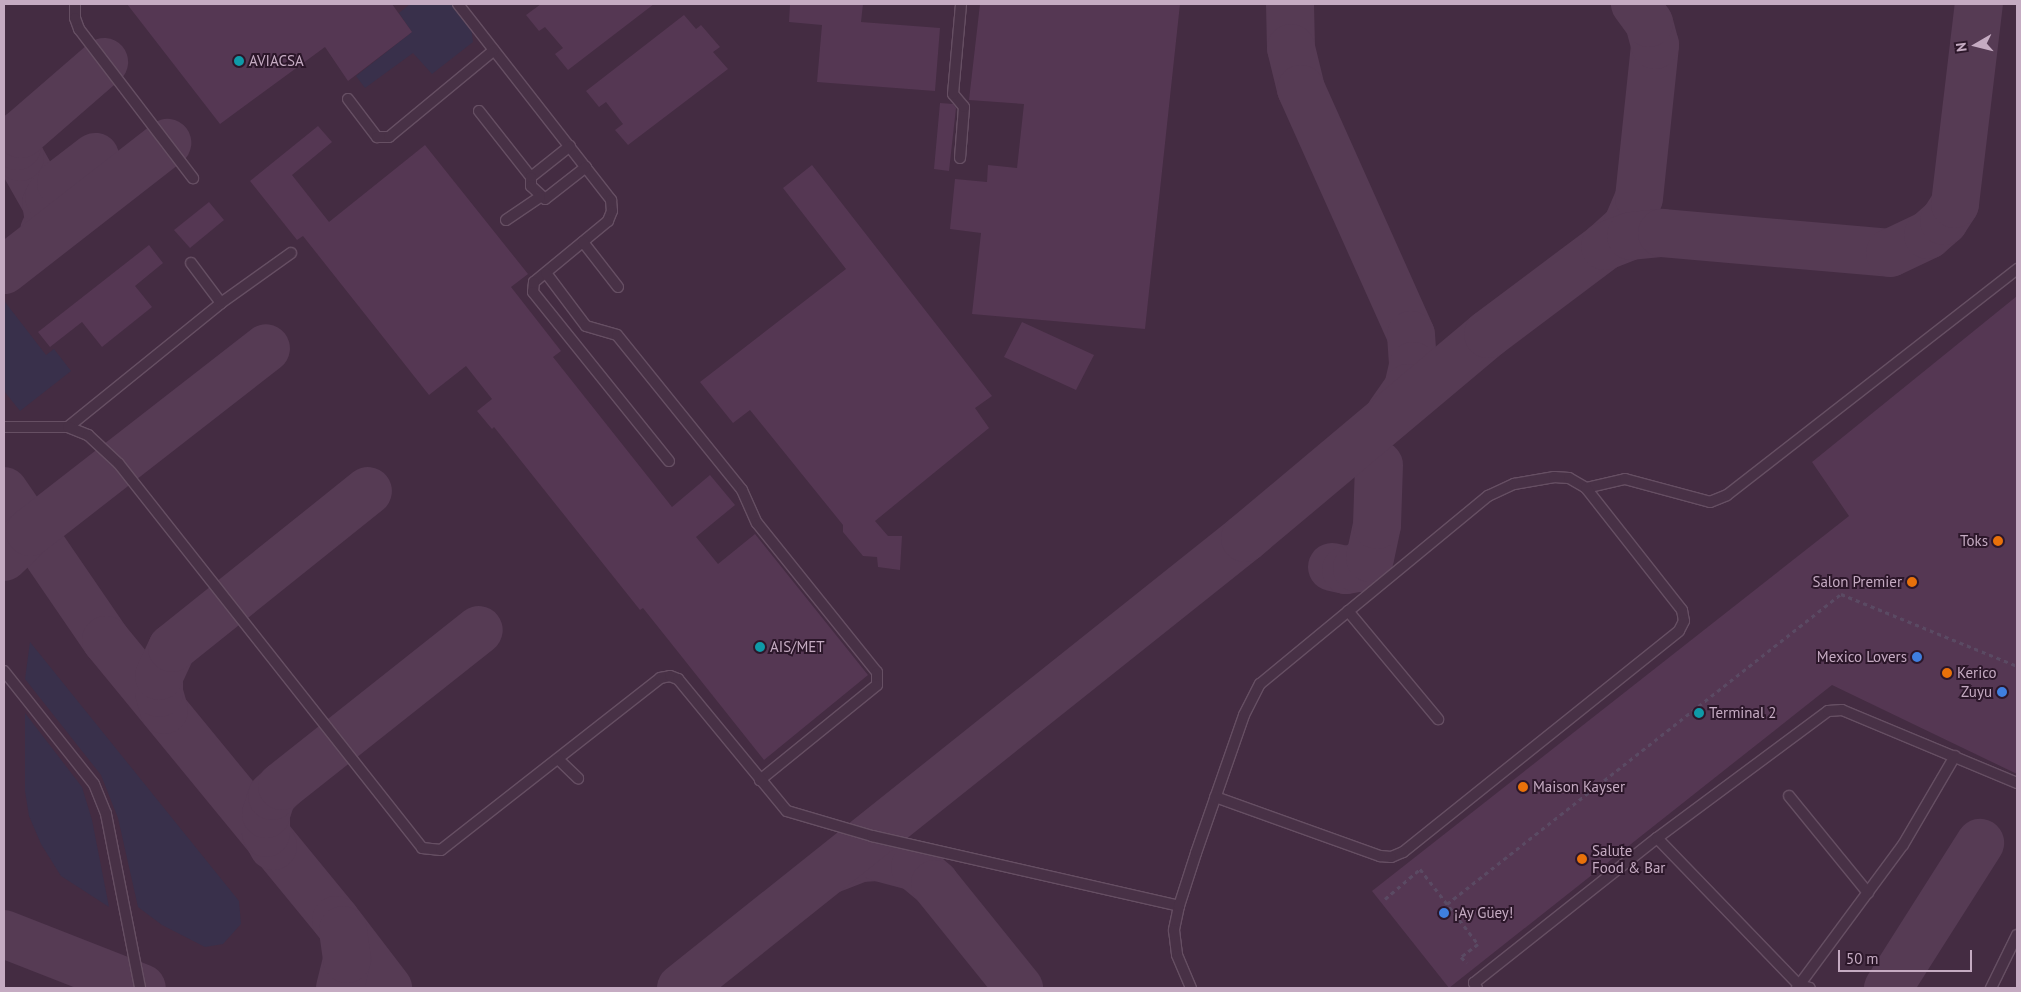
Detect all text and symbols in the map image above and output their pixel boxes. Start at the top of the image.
north arrow [1951,20,2001,70]
text: N [1952,41,1971,53]
place label: AVIACSA [249,52,304,70]
marker: AVIACSA [233,55,245,67]
place label: Toks [1960,532,1988,550]
marker: Toks [1992,535,2004,547]
place label: Salon Premier [1812,573,1902,591]
marker: Salon Premier [1906,576,1918,588]
place label: AIS/MET [770,638,825,656]
marker: AIS/MET [754,641,766,653]
place label: Mexico Lovers [1817,648,1907,666]
marker: Mexico Lovers [1911,651,1923,663]
place label: Kerico [1957,664,1997,682]
marker: Kerico [1941,667,1953,679]
place label: Zuyu [1961,683,1992,701]
marker: Zuyu [1996,686,2008,698]
place label: Terminal 2 [1709,704,1777,722]
marker: Terminal 2 [1693,707,1705,719]
place label: Maison Kayser [1533,778,1625,796]
marker: Maison Kayser [1517,781,1529,793]
place label: Salute Food & Bar [1592,841,1665,876]
marker: Salute Food & Bar [1576,853,1588,865]
place label: ¡Ay Güey! [1454,904,1514,922]
marker: ¡Ay Güey! [1438,907,1450,919]
scale bar [1841,940,1975,972]
text: 50 m [1846,949,1879,968]

